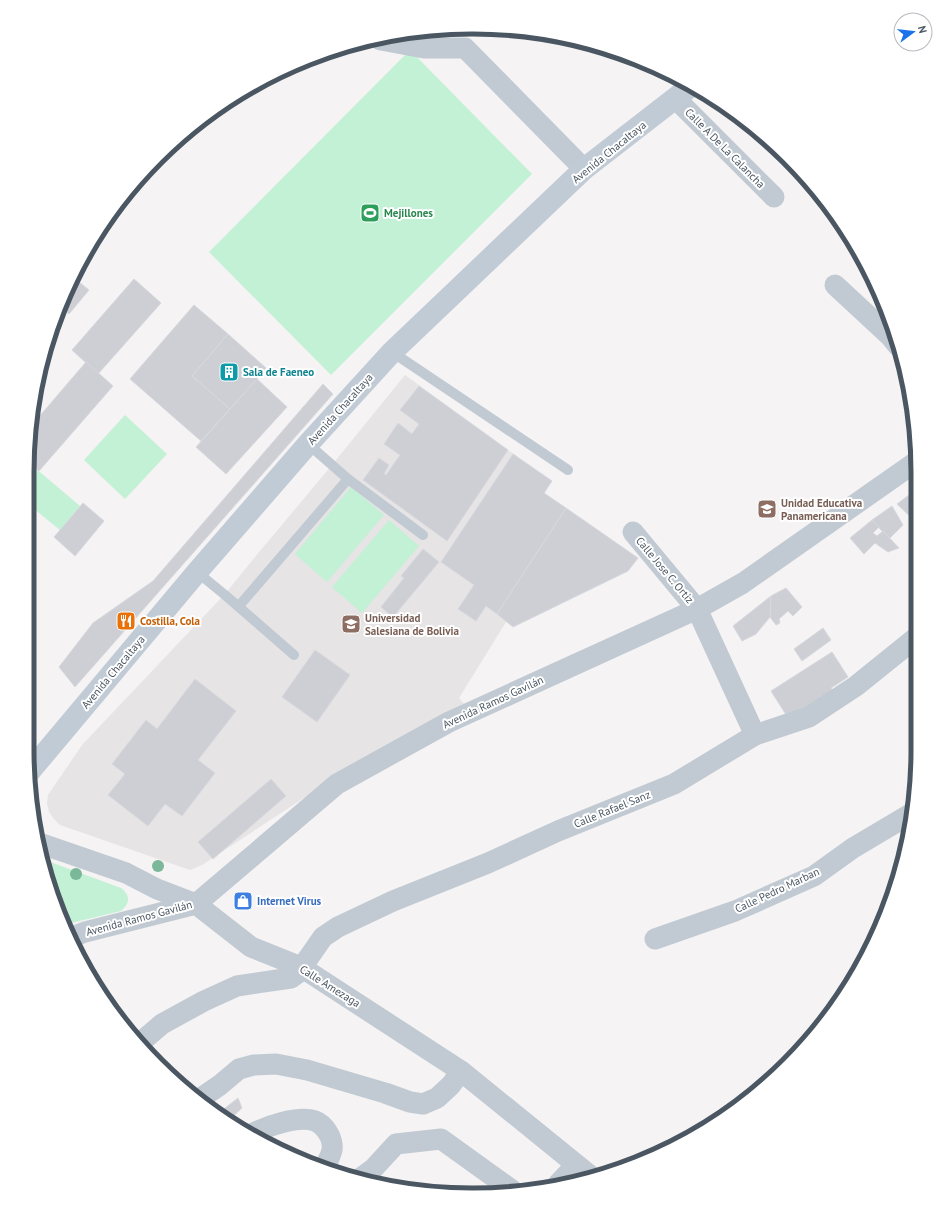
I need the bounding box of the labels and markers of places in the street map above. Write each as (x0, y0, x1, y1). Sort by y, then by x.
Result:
sports icon: Mejillones (359, 202, 381, 224)
place label: Mejillones (384, 206, 433, 220)
building icon: Sala de Faeneo (218, 361, 240, 383)
place label: Sala de Faeneo (243, 365, 314, 379)
place label: Unidad Educativa Panamericana (781, 496, 862, 523)
school or university icon: Unidad Educativa Panamericana (756, 498, 778, 520)
restaurant icon: Costilla, Cola (115, 610, 137, 632)
place label: Universidad Salesiana de Bolivia (365, 611, 459, 638)
school or university icon: Universidad Salesiana de Bolivia (340, 613, 362, 635)
place label: Costilla, Cola (140, 614, 200, 628)
shop icon: Internet Virus (232, 890, 254, 912)
place label: Internet Virus (257, 894, 322, 908)

